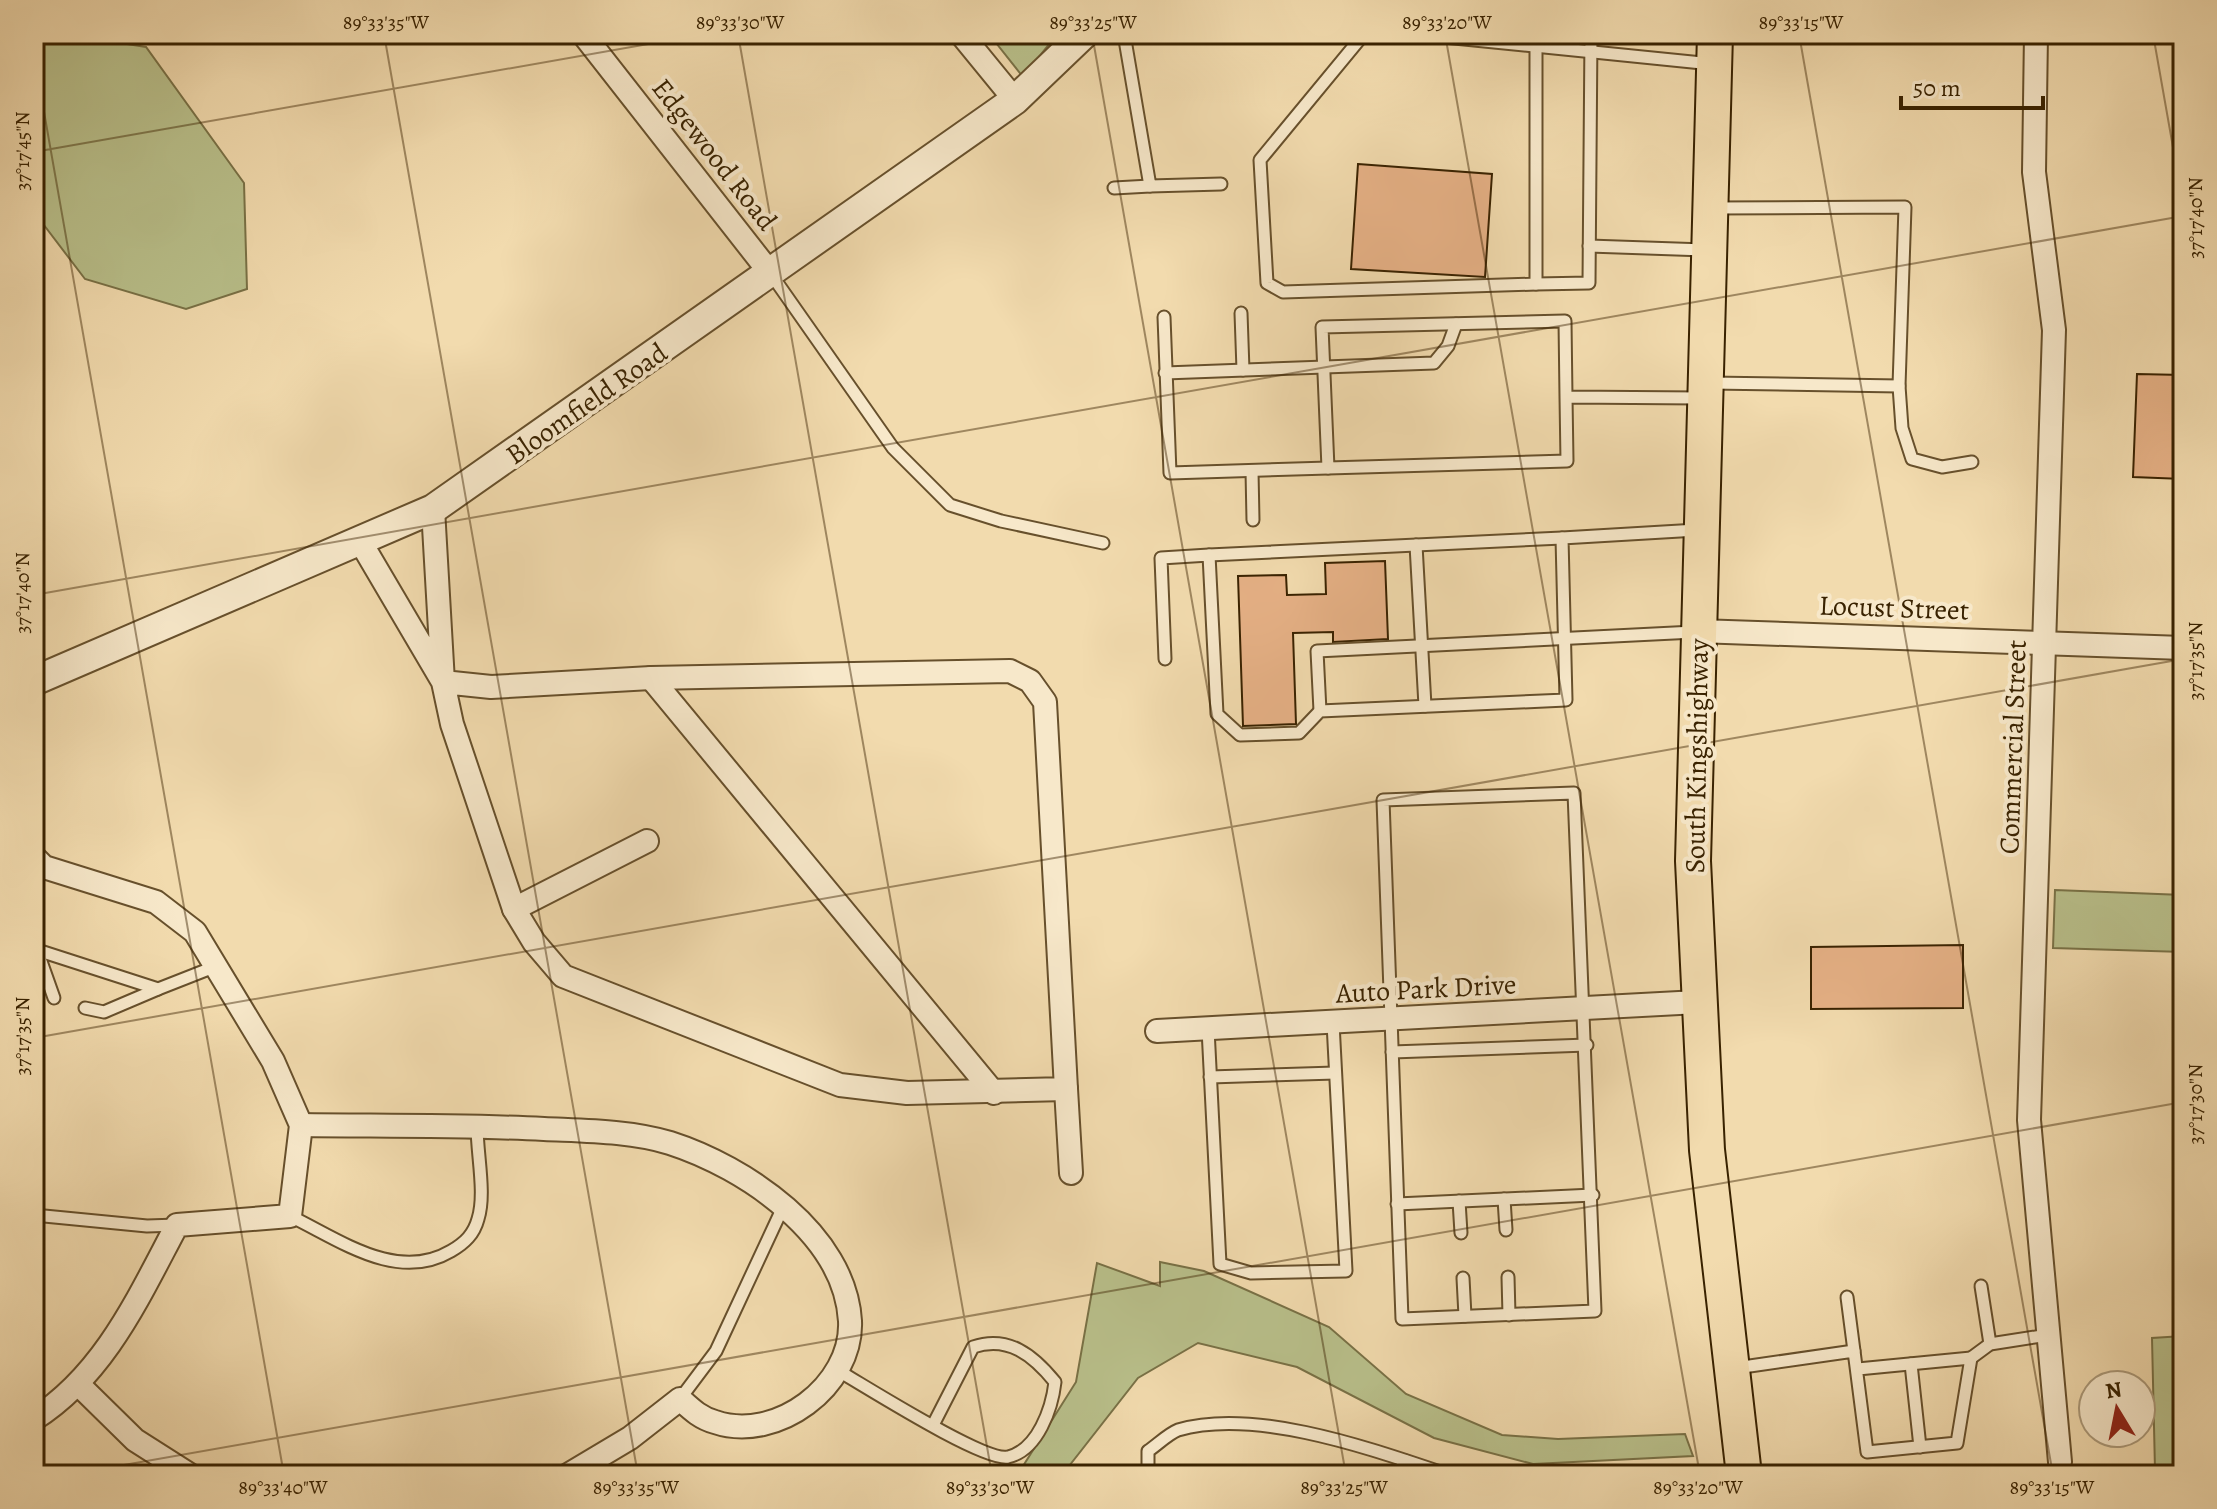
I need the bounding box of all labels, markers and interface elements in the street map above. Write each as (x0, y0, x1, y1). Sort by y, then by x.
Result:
text: 89°33'35"W (343, 9, 430, 36)
text: 89°33'30"W (696, 9, 785, 36)
text: 89°33'25"W (1049, 9, 1137, 36)
text: 89°33'20"W (1402, 9, 1492, 36)
text: 89°33'15"W (1758, 9, 1844, 36)
scale bar (1901, 60, 2043, 110)
street label: Edgewood Road (643, 71, 786, 239)
text: 50 m (1913, 72, 1961, 104)
text: 37°17'45"N (9, 111, 36, 191)
text: 37°17'40"N (2182, 177, 2209, 259)
street label: Bloomfield Road (498, 333, 676, 474)
text: 37°17'40"N (9, 552, 36, 634)
street label: Locust Street (1818, 586, 1970, 630)
text: 37°17'35"N (2182, 622, 2209, 700)
street label: South Kingshighway (1676, 638, 1718, 874)
street label: Commercial Street (1990, 639, 2036, 855)
street label: Auto Park Drive (1334, 965, 1517, 1013)
text: 37°17'35"N (9, 997, 36, 1075)
text: 37°17'30"N (2182, 1064, 2209, 1144)
north arrow (2077, 1369, 2157, 1449)
text: N (2103, 1374, 2124, 1406)
text: 89°33'40"W (238, 1474, 328, 1501)
text: 89°33'35"W (593, 1474, 680, 1501)
text: 89°33'30"W (946, 1474, 1035, 1501)
text: 89°33'25"W (1300, 1474, 1388, 1501)
text: 89°33'20"W (1653, 1474, 1743, 1501)
text: 89°33'15"W (2009, 1474, 2095, 1501)

